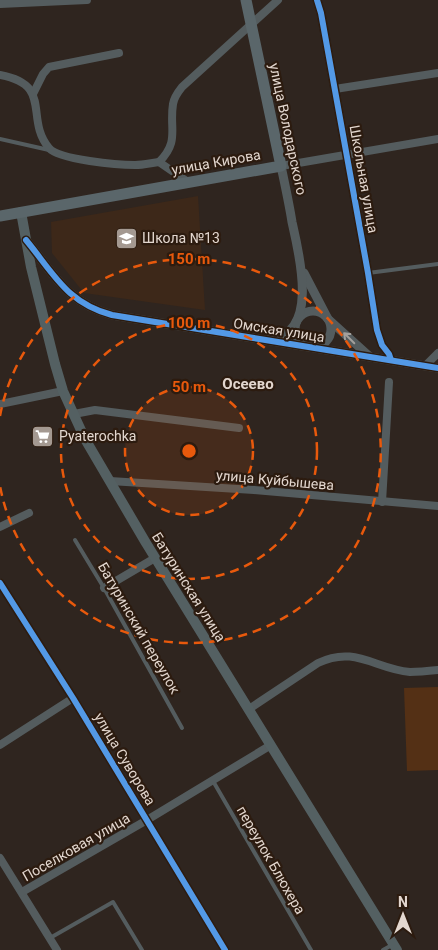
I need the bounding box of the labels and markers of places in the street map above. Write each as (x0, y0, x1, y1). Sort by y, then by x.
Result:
school or university icon: Школа №13 (114, 226, 138, 250)
place label: Школа №13 (142, 230, 220, 246)
supermarket icon: Pyaterochka (31, 424, 55, 448)
place label: Pyaterochka (59, 428, 136, 444)
centre of rings (180, 442, 198, 460)

